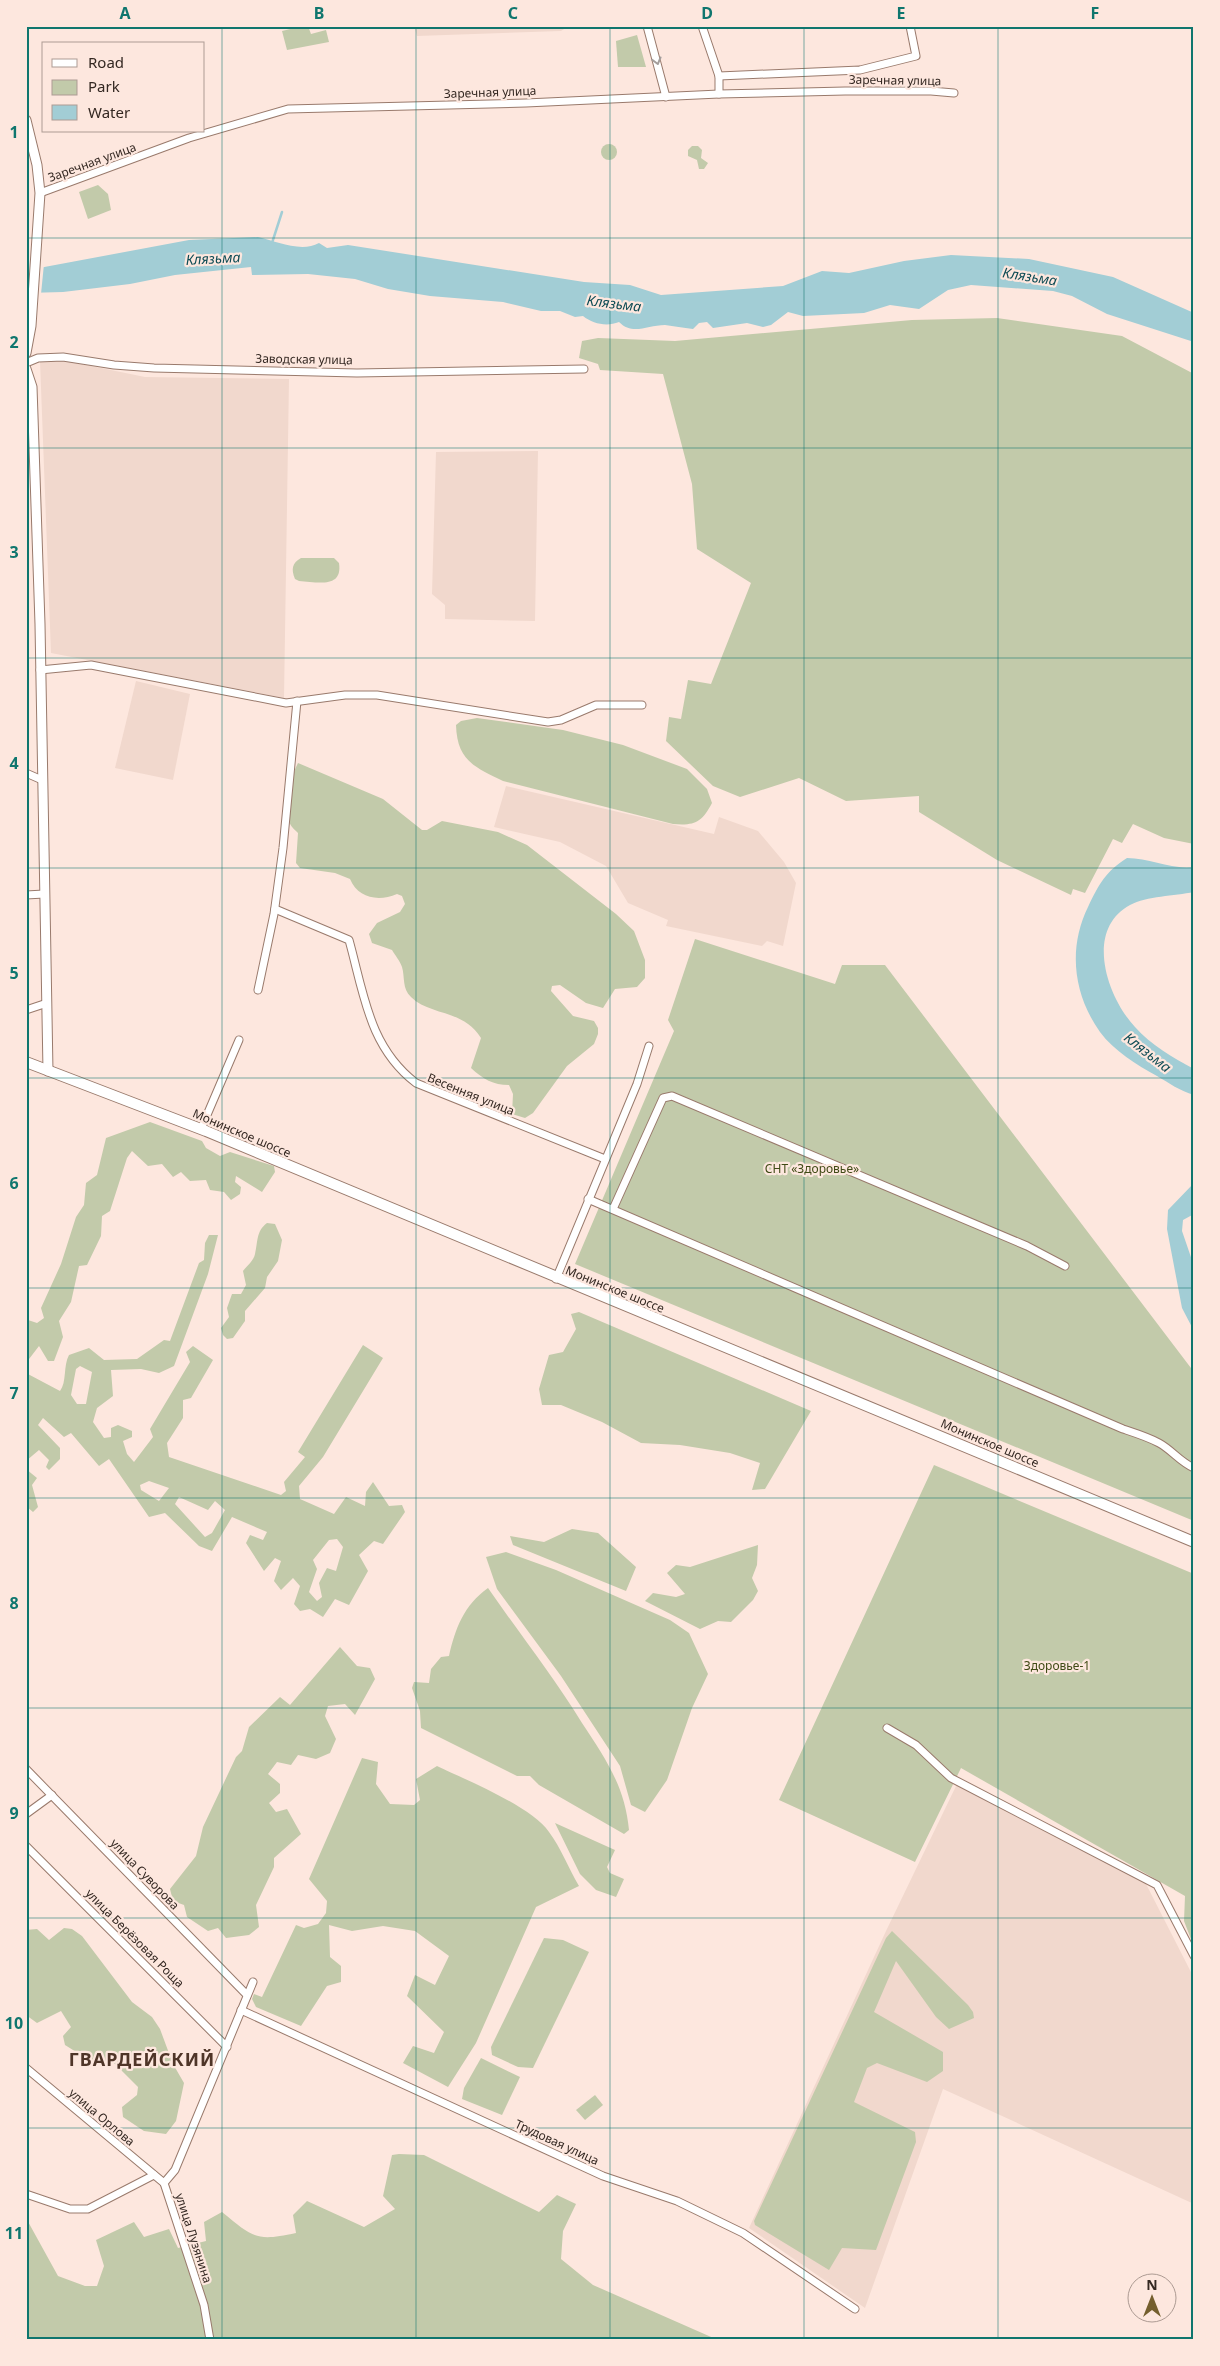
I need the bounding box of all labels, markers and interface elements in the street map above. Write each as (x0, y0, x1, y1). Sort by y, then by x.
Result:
text: A (119, 2, 131, 24)
text: B (314, 2, 324, 24)
text: C (508, 2, 518, 24)
text: D (701, 2, 713, 24)
text: E (897, 2, 906, 24)
text: F (1091, 2, 1099, 24)
legend (42, 42, 205, 132)
text: Road (88, 52, 124, 72)
one-way arrow (651, 57, 661, 65)
street label: Заречная улица (849, 71, 941, 89)
text: Park (88, 76, 120, 96)
street label: Заречная улица (443, 82, 537, 102)
text: Water (88, 102, 130, 122)
text: 1 (9, 121, 19, 143)
street label: Заречная улица (46, 138, 138, 186)
water label: Клязьма (185, 247, 241, 269)
water label: Клязьма (1001, 262, 1059, 290)
water label: Клязьма (586, 290, 642, 316)
text: 2 (9, 331, 19, 353)
street label: Заводская улица (255, 350, 353, 368)
text: 3 (9, 541, 19, 563)
text: 4 (9, 752, 19, 774)
text: 5 (9, 962, 19, 984)
water label: Клязьма (1121, 1028, 1175, 1076)
street label: Весенняя улица (425, 1069, 517, 1119)
street label: Монинское шоссе (190, 1105, 294, 1162)
park label: СНТ «Здоровье» (765, 1160, 859, 1177)
text: 6 (9, 1172, 19, 1194)
street label: Монинское шоссе (563, 1261, 667, 1317)
text: 7 (9, 1382, 19, 1404)
street label: Монинское шоссе (938, 1415, 1042, 1472)
text: 8 (9, 1592, 19, 1614)
park label: Здоровье-1 (1024, 1657, 1090, 1674)
text: 9 (9, 1802, 19, 1824)
street label: улица Суворова (107, 1835, 183, 1913)
street label: улица Берёзовая Роща (82, 1885, 188, 1991)
text: 10 (5, 2012, 23, 2034)
district label: ГВАРДЕЙСКИЙ (69, 2047, 215, 2071)
street label: улица Орлова (65, 2084, 139, 2150)
street label: Трудовая улица (512, 2115, 602, 2169)
street label: улица Лузянина (172, 2191, 216, 2285)
text: 11 (5, 2222, 23, 2244)
north arrow (1128, 2274, 1178, 2324)
text: N (1146, 2275, 1158, 2294)

